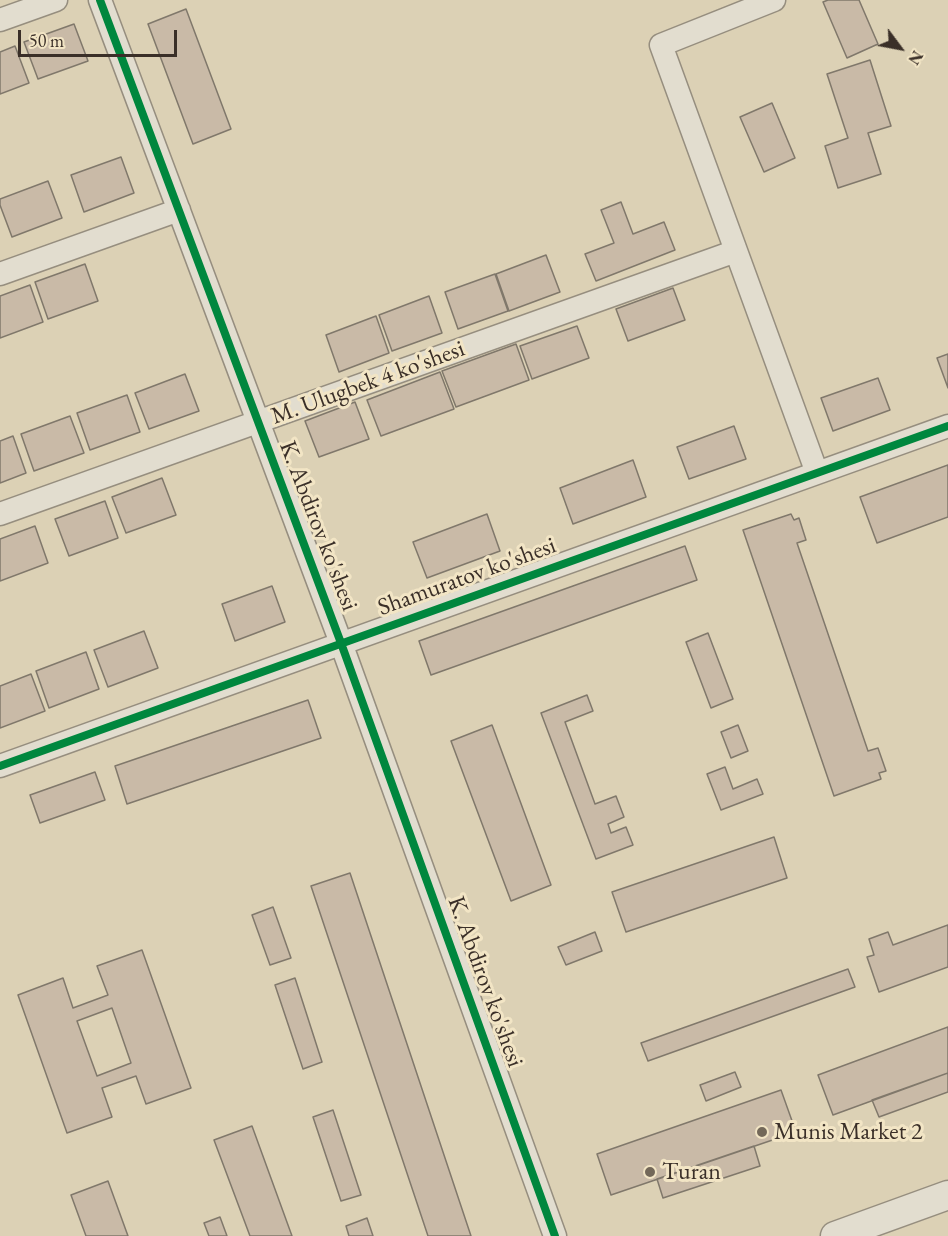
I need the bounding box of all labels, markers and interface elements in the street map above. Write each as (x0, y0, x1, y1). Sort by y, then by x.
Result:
scale bar (21, 18, 180, 56)
north arrow (870, 18, 930, 78)
text: 50 m (29, 29, 64, 52)
text: N (903, 47, 928, 69)
street label: M. Ulugbek 4 ko'shesi (267, 335, 469, 431)
street label: K. Abdirov ko'shesi (272, 437, 364, 615)
street label: Shamuratov ko'shesi (374, 531, 560, 623)
street label: K. Abdirov ko'shesi (441, 893, 529, 1071)
place label: Munis Market 2 (774, 1118, 923, 1146)
marker: Munis Market 2 (755, 1125, 769, 1139)
place label: Turan (662, 1158, 721, 1186)
marker: Turan (643, 1165, 657, 1179)

